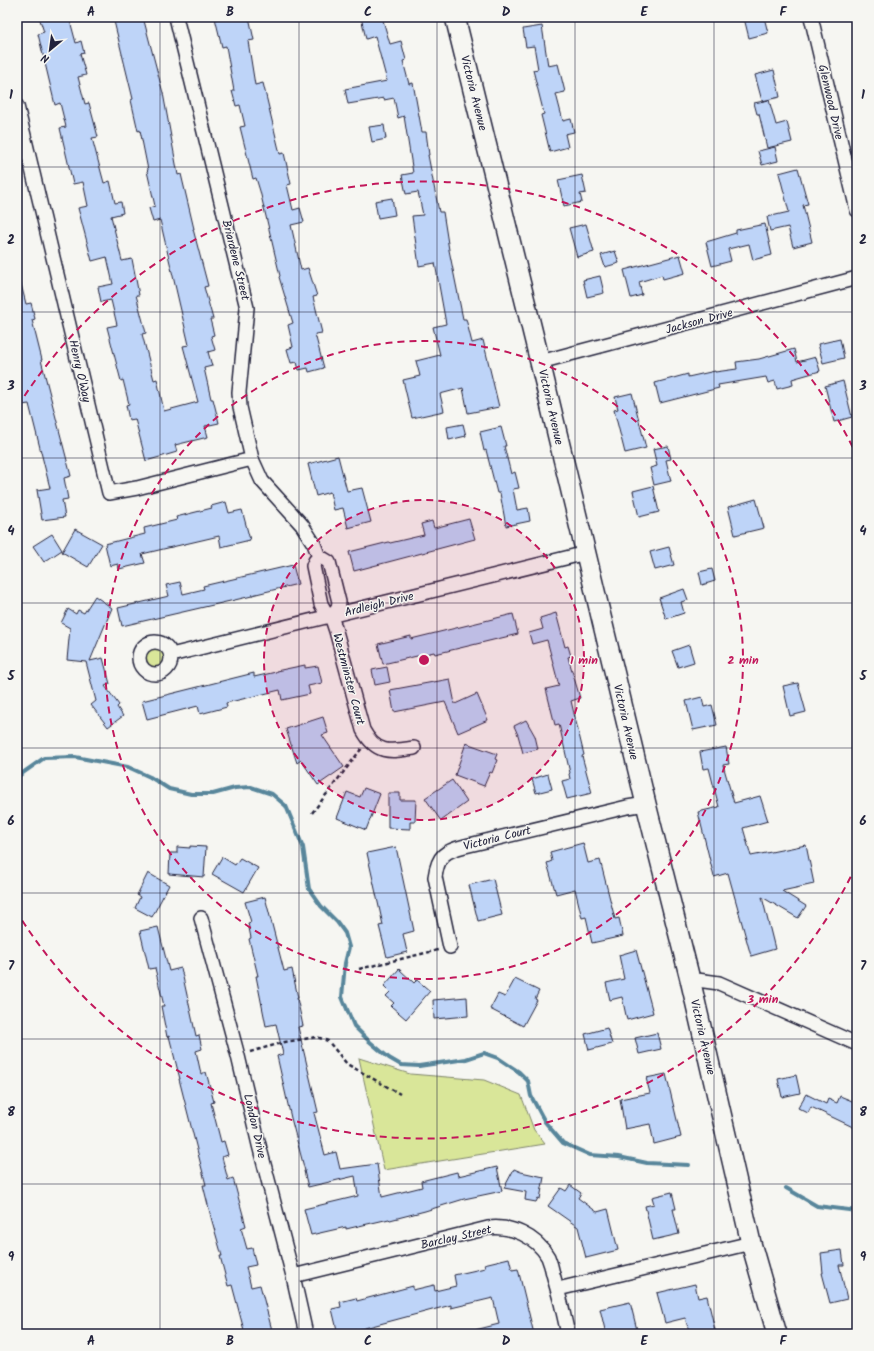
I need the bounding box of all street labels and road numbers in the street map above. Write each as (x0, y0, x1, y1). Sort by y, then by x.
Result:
street label: Victoria Avenue (455, 53, 492, 133)
street label: Glenwood Drive (813, 63, 849, 142)
street label: Briardene Street (216, 218, 255, 303)
street label: Jackson Drive (663, 303, 735, 340)
street label: Henry O'Way (63, 338, 96, 405)
street label: Victoria Avenue (533, 367, 569, 447)
street label: Ardleigh Drive (343, 587, 416, 622)
street label: Westminster Court (327, 631, 370, 727)
street label: Victoria Avenue (608, 682, 644, 762)
street label: Victoria Court (461, 821, 533, 856)
street label: Victoria Avenue (685, 997, 721, 1077)
street label: London Drive (238, 1092, 271, 1161)
street label: Barclay Street (419, 1220, 494, 1255)

